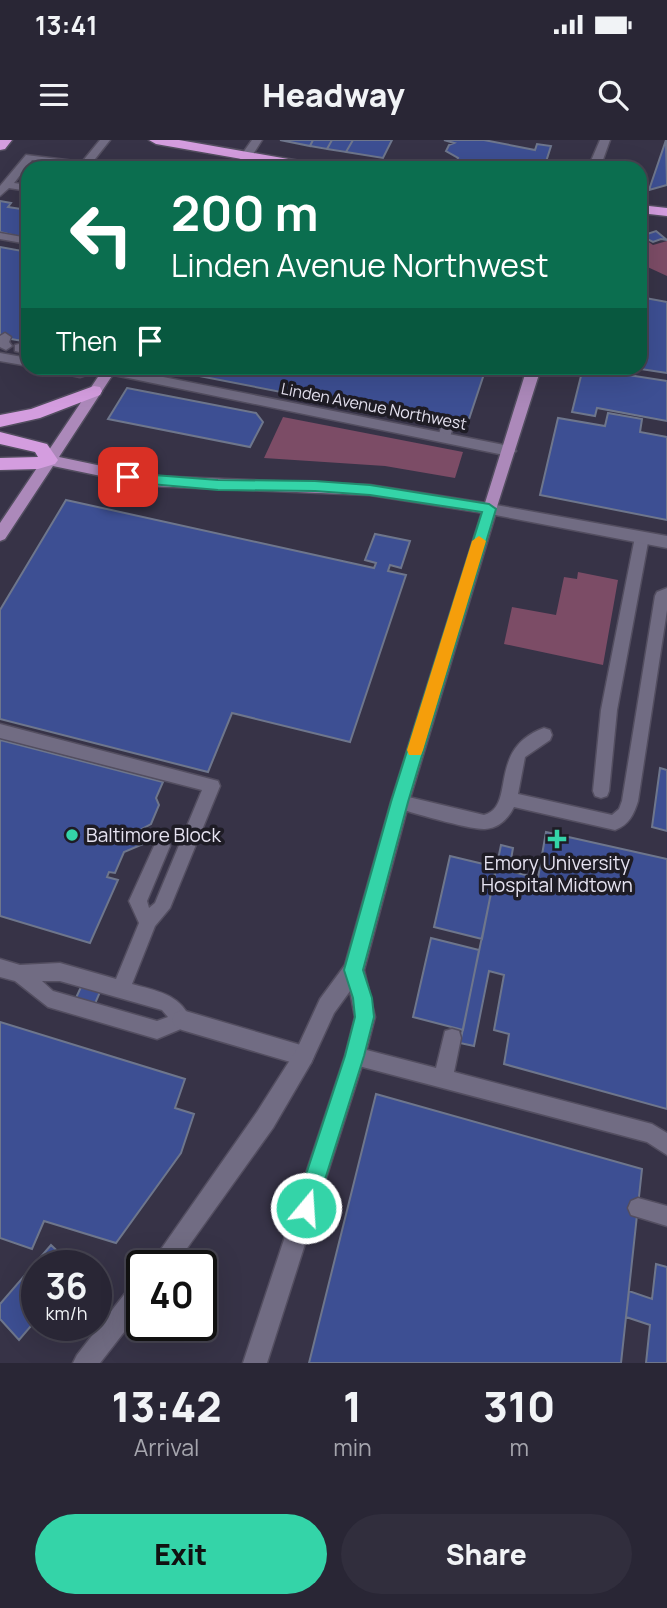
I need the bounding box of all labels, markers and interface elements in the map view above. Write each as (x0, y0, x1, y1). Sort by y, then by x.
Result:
text: 13:41 (35, 7, 98, 43)
text: Headway (262, 73, 405, 117)
icon: menu (35, 76, 73, 114)
icon: search (594, 76, 632, 114)
text: 200 m (171, 179, 319, 246)
icon: left (56, 189, 147, 280)
text: Linden Avenue Northwest (171, 243, 549, 287)
icon: arrive (131, 322, 169, 360)
text: Then (56, 323, 117, 359)
street label: Linden Avenue Northwest (279, 377, 469, 435)
pin (98, 447, 158, 507)
icon: arrive (109, 458, 147, 496)
place label: Baltimore Block (86, 822, 221, 848)
marker: Baltimore Block (64, 827, 80, 843)
marker: Emory University Hospital Midtown (547, 829, 567, 849)
place label: Emory University Hospital Midtown (481, 850, 633, 898)
position arrow (269, 1171, 343, 1245)
speed limit sign: 40 (126, 1250, 217, 1341)
text: 36 (45, 1262, 88, 1310)
text: km/h (46, 1301, 87, 1325)
text: 13:42 (112, 1377, 222, 1435)
text: 1 (343, 1377, 362, 1435)
text: 310 (483, 1377, 555, 1435)
text: Arrival (134, 1431, 199, 1463)
text: min (333, 1431, 372, 1463)
text: m (510, 1431, 529, 1463)
button: Exit (35, 1514, 327, 1594)
button: Share (341, 1514, 632, 1594)

